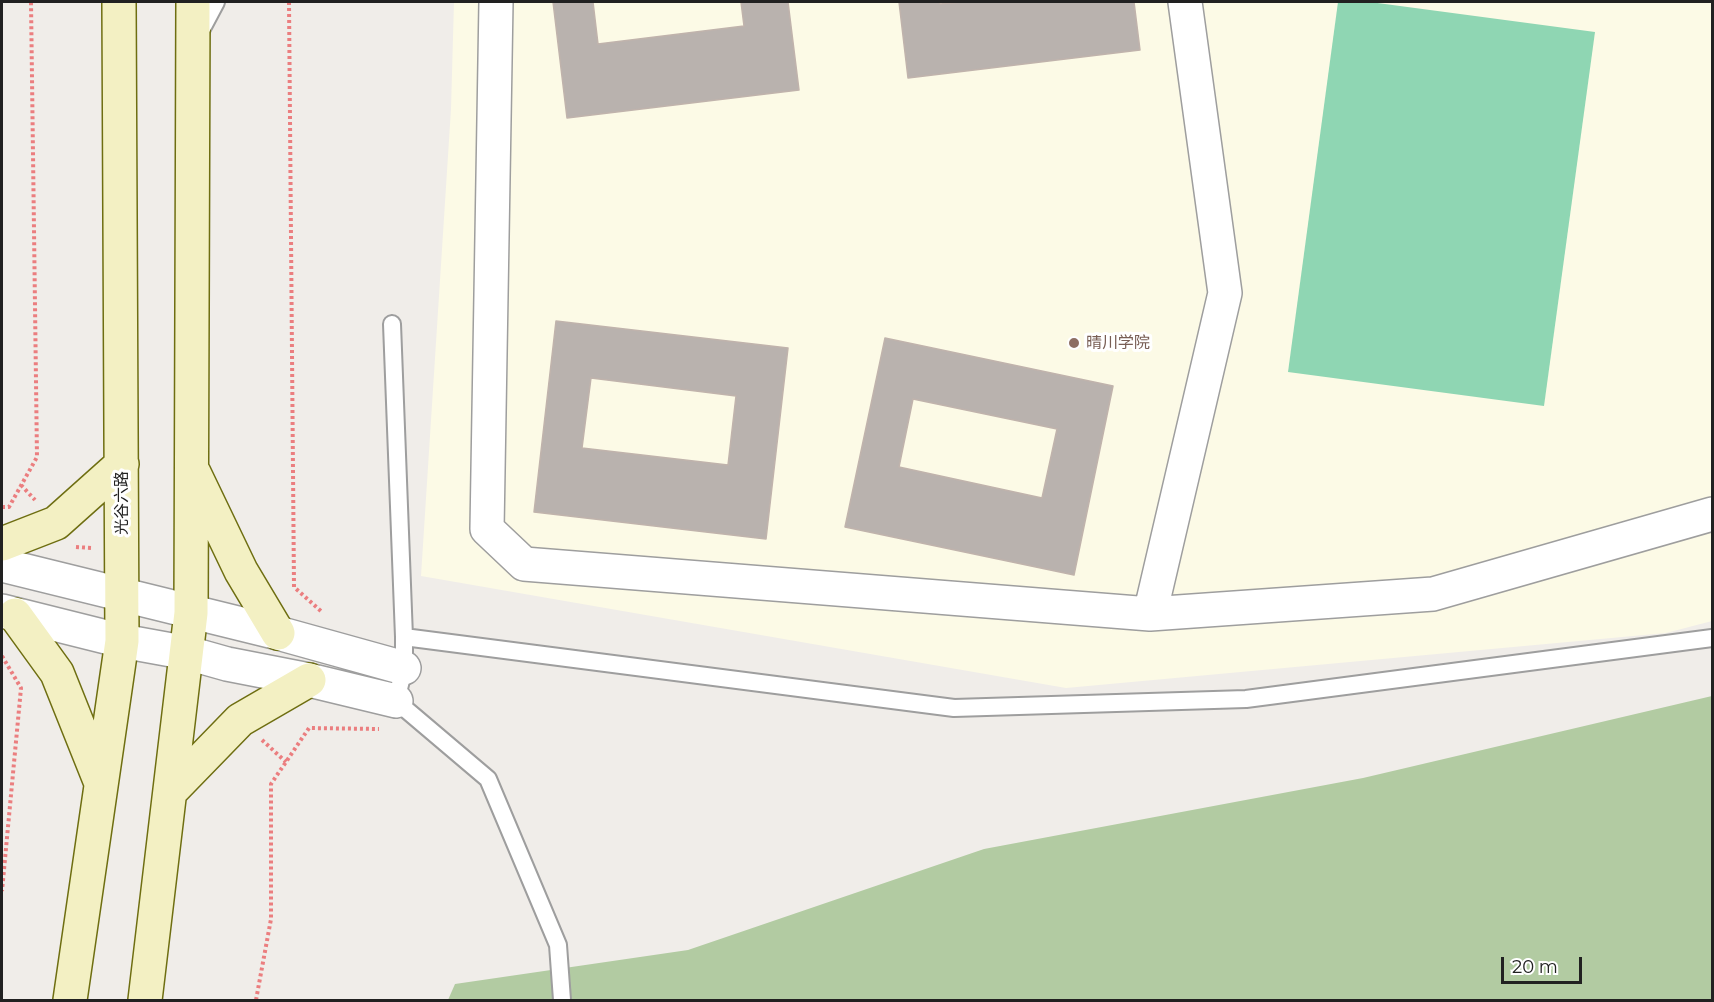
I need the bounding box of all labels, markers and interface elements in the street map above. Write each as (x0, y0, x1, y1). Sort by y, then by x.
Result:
place label: 晴川学院 (1086, 333, 1150, 353)
marker: 晴川学院 (1067, 336, 1081, 350)
street label: 光谷六路 (112, 471, 132, 535)
scale bar (1504, 945, 1585, 983)
text: 20 m (1512, 956, 1558, 978)

